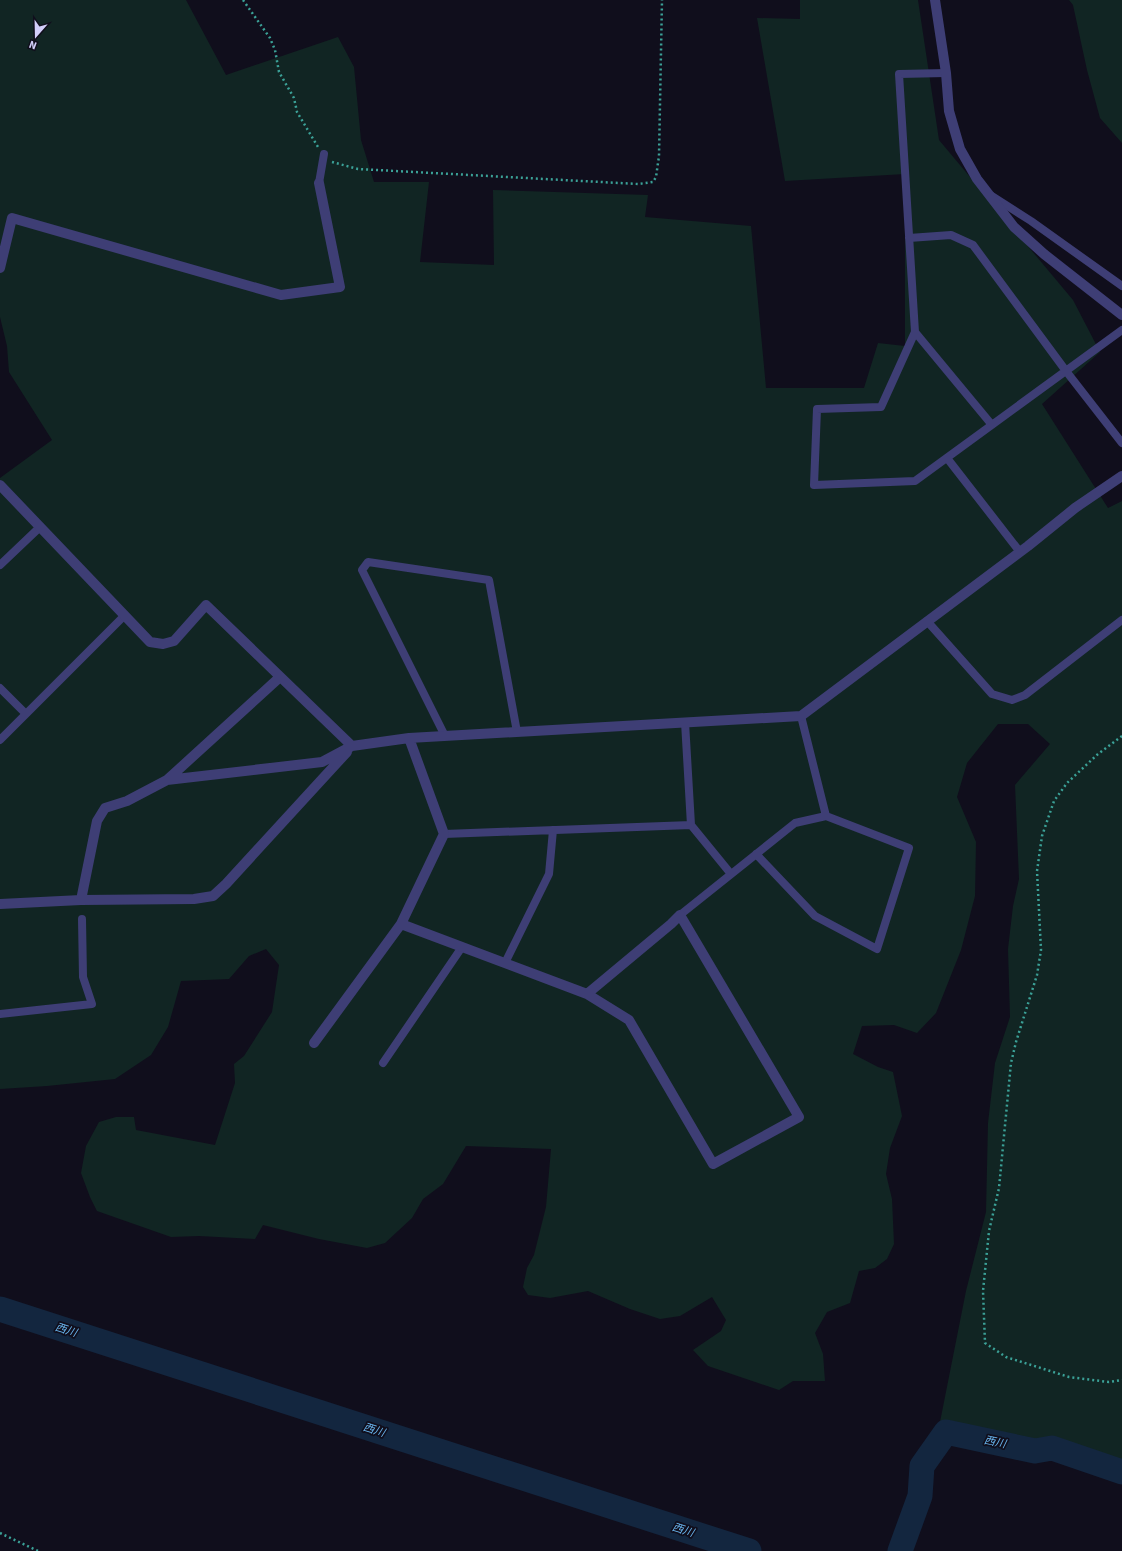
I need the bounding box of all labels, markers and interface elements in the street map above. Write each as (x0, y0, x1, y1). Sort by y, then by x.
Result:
north arrow (16, 16, 56, 56)
text: N (27, 37, 39, 53)
water label: 西川 (53, 1319, 80, 1341)
water label: 西川 (361, 1419, 388, 1441)
water label: 西川 (983, 1432, 1008, 1452)
water label: 西川 (670, 1519, 697, 1541)

